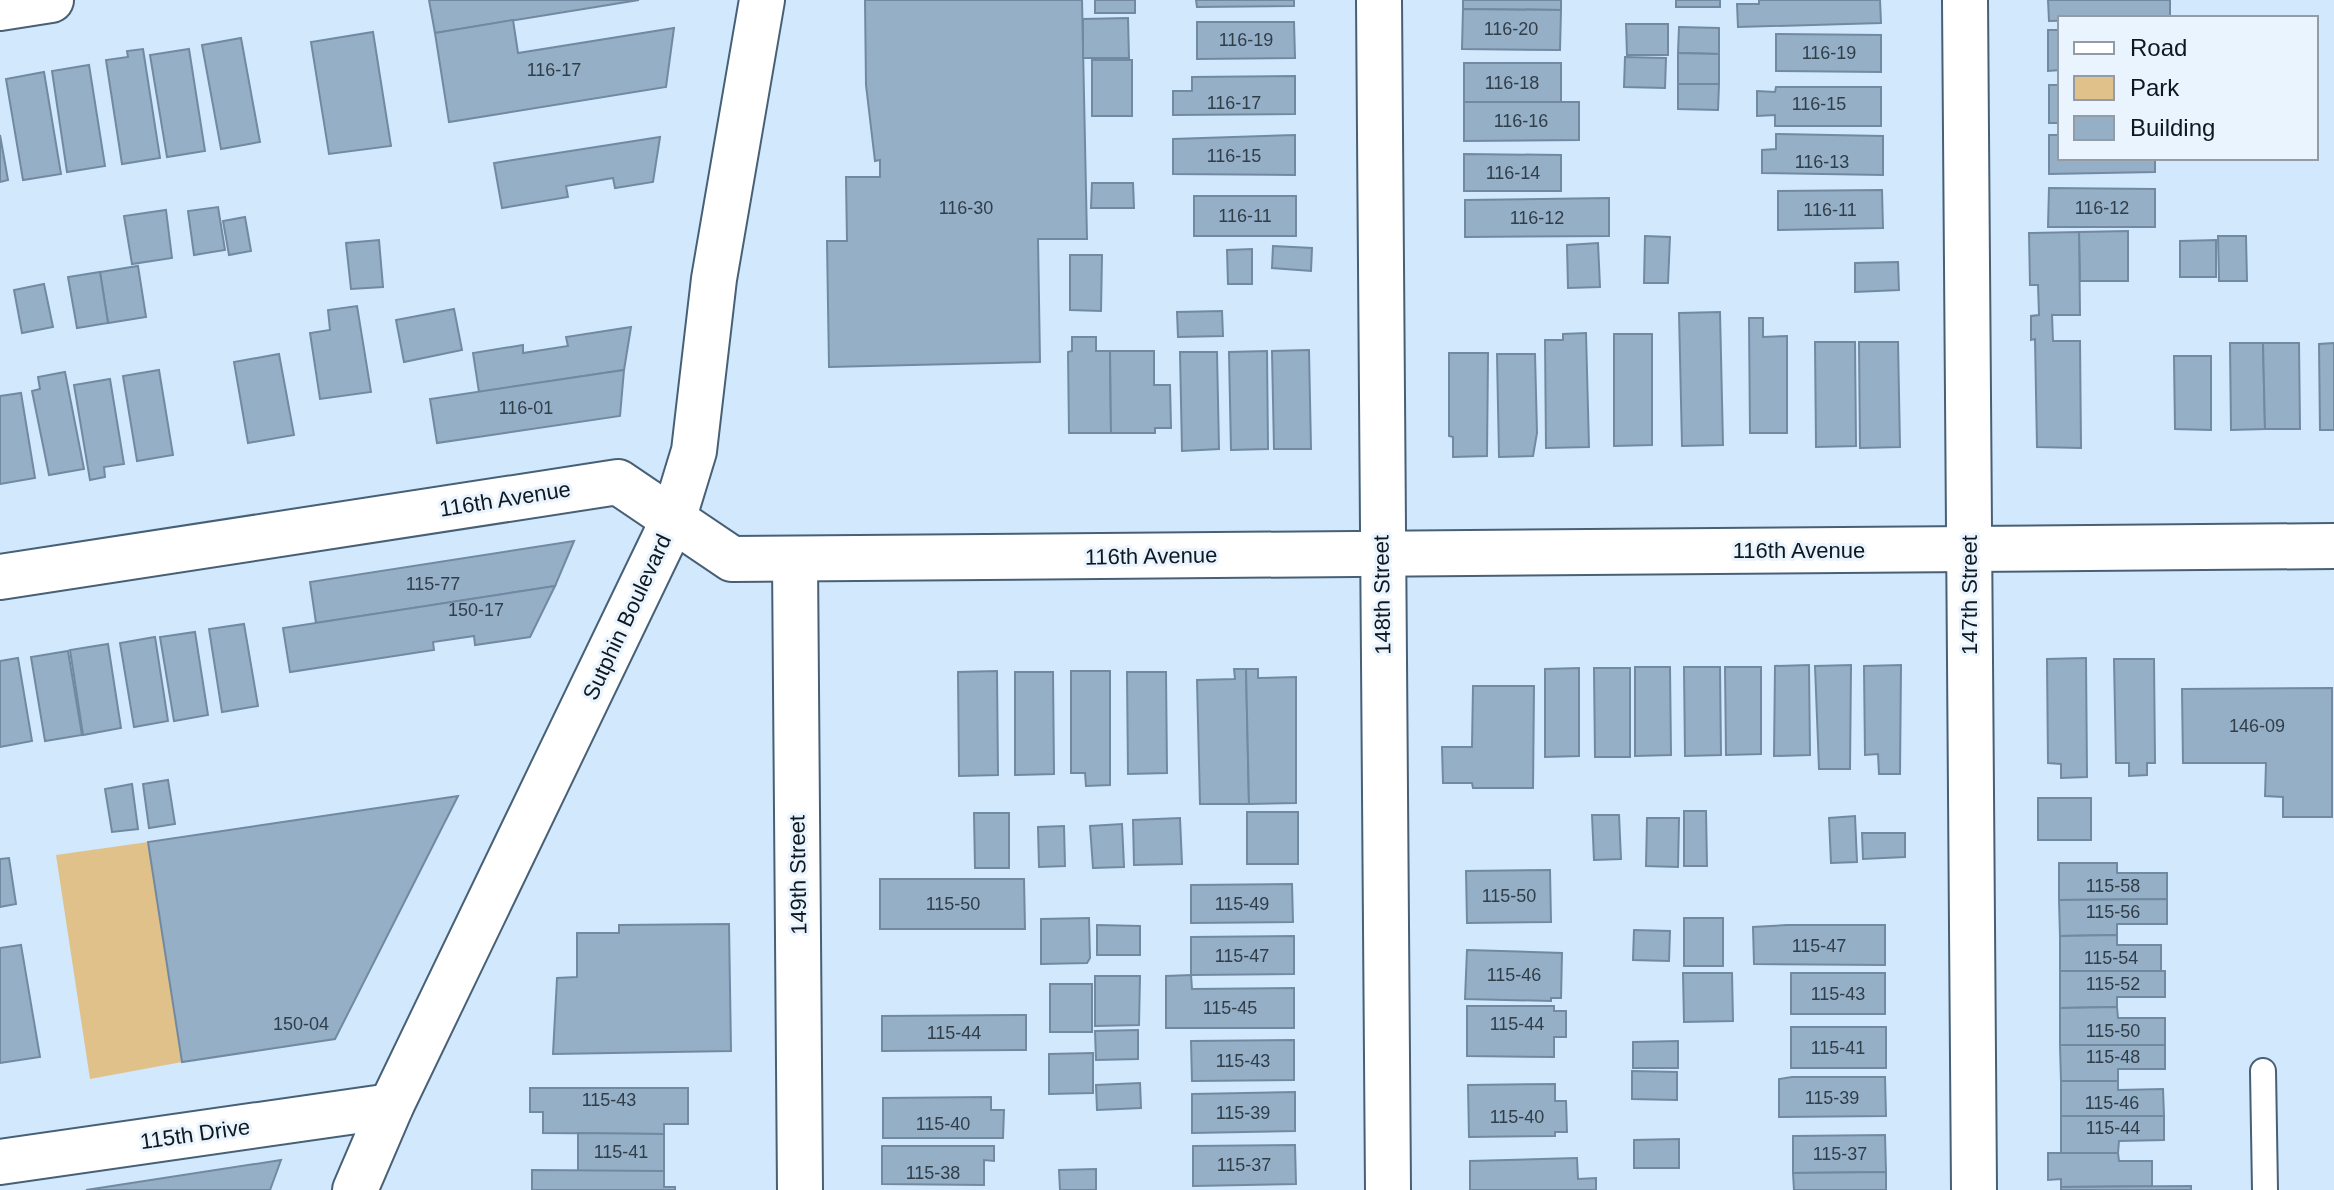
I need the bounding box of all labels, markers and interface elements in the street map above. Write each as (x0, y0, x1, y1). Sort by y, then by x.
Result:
legend (2058, 16, 2318, 160)
house number: 116-20 (1484, 19, 1538, 39)
house number: 116-19 (1219, 30, 1273, 50)
text: Road (2130, 34, 2187, 61)
house number: 116-19 (1802, 43, 1856, 63)
house number: 116-17 (527, 60, 581, 80)
house number: 116-18 (1485, 73, 1539, 93)
text: Park (2130, 74, 2180, 101)
house number: 116-17 (1207, 93, 1261, 113)
house number: 116-15 (1792, 94, 1846, 114)
house number: 116-16 (1494, 111, 1548, 131)
text: Building (2130, 114, 2215, 141)
house number: 116-15 (1207, 146, 1261, 166)
house number: 116-13 (1795, 152, 1849, 172)
house number: 116-14 (1486, 163, 1540, 183)
house number: 116-30 (939, 198, 993, 218)
house number: 116-12 (2075, 198, 2129, 218)
house number: 116-11 (1803, 200, 1857, 220)
house number: 116-11 (1218, 206, 1272, 226)
house number: 116-12 (1510, 208, 1564, 228)
house number: 116-01 (499, 398, 553, 418)
street label: 116th Avenue (438, 476, 572, 522)
street label: Sutphin Boulevard (578, 530, 676, 704)
street label: 148th Street (1368, 535, 1396, 655)
street label: 147th Street (1957, 535, 1982, 655)
street label: 116th Avenue (1733, 538, 1865, 563)
street label: 116th Avenue (1085, 542, 1217, 570)
house number: 115-77 (406, 574, 460, 594)
house number: 150-17 (448, 600, 504, 620)
house number: 146-09 (2229, 716, 2285, 736)
street label: 149th Street (784, 815, 812, 935)
house number: 115-58 (2086, 876, 2140, 896)
house number: 115-50 (1482, 886, 1536, 906)
house number: 115-50 (926, 894, 980, 914)
house number: 115-49 (1215, 894, 1269, 914)
house number: 115-56 (2086, 902, 2140, 922)
house number: 115-47 (1792, 936, 1846, 956)
house number: 115-47 (1215, 946, 1269, 966)
house number: 115-54 (2084, 948, 2138, 968)
house number: 115-46 (1487, 965, 1541, 985)
house number: 115-52 (2086, 974, 2140, 994)
house number: 115-43 (1811, 984, 1865, 1004)
house number: 115-45 (1203, 998, 1257, 1018)
house number: 150-04 (273, 1014, 329, 1034)
house number: 115-44 (1490, 1014, 1544, 1034)
house number: 115-50 (2086, 1021, 2140, 1041)
house number: 115-44 (927, 1023, 981, 1043)
house number: 115-41 (1811, 1038, 1865, 1058)
house number: 115-48 (2086, 1047, 2140, 1067)
house number: 115-43 (1216, 1051, 1270, 1071)
house number: 115-39 (1805, 1088, 1859, 1108)
house number: 115-43 (582, 1090, 636, 1110)
house number: 115-46 (2085, 1093, 2139, 1113)
house number: 115-39 (1216, 1103, 1270, 1123)
house number: 115-40 (1490, 1107, 1544, 1127)
street label: 115th Drive (138, 1114, 252, 1154)
house number: 115-40 (916, 1114, 970, 1134)
house number: 115-44 (2086, 1118, 2140, 1138)
house number: 115-41 (594, 1142, 648, 1162)
house number: 115-37 (1813, 1144, 1867, 1164)
house number: 115-37 (1217, 1155, 1271, 1175)
house number: 115-38 (906, 1163, 960, 1183)

